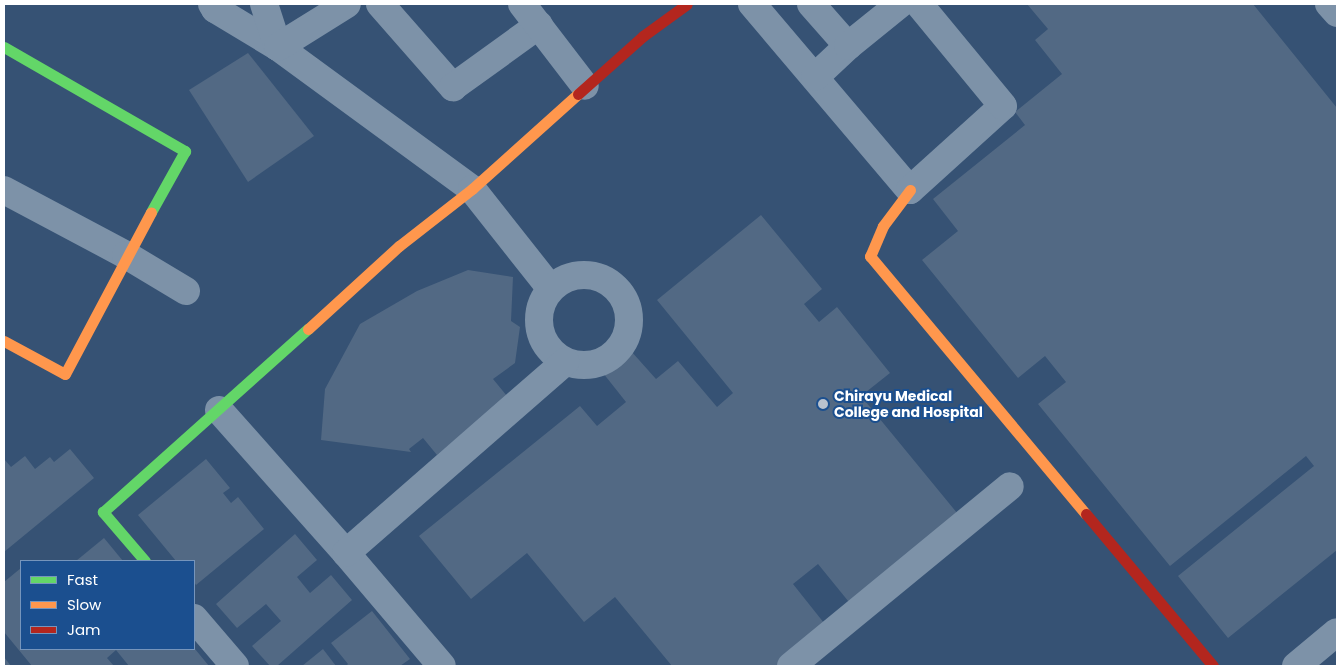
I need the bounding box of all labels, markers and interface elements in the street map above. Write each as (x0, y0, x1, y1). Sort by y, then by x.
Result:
place label: Chirayu Medical College and Hospital (834, 388, 983, 421)
marker: Chirayu Medical College and Hospital (816, 397, 830, 411)
legend (20, 560, 195, 650)
text: Fast (67, 569, 98, 590)
text: Slow (67, 594, 101, 615)
text: Jam (67, 619, 101, 640)

